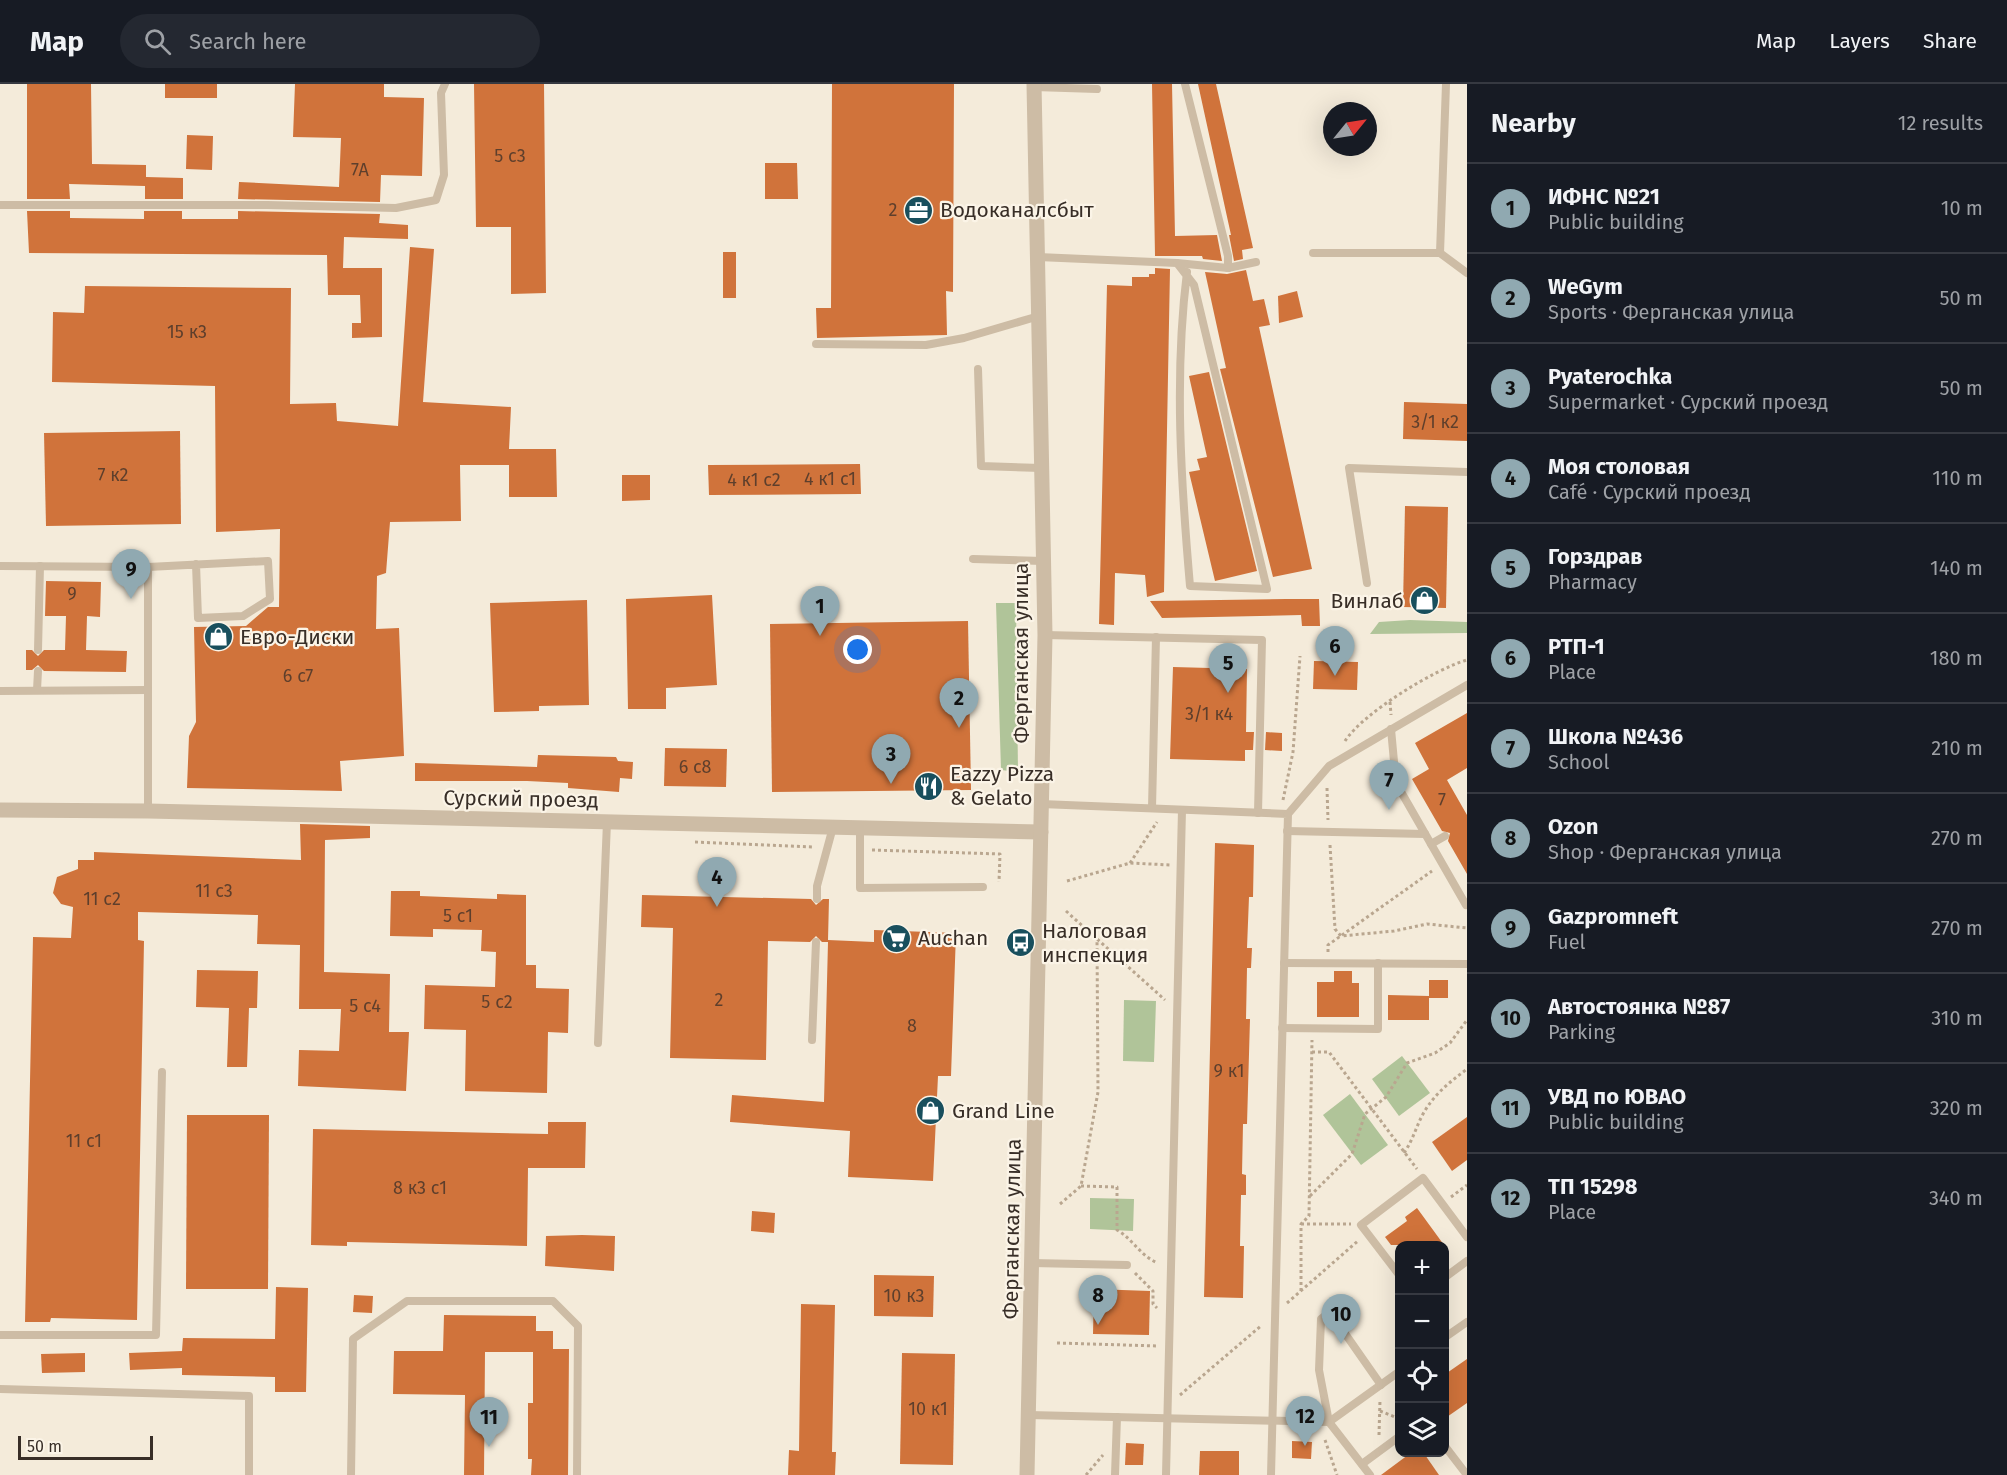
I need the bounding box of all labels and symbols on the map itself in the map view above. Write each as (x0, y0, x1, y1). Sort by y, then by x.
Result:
north arrow (1323, 102, 1377, 156)
house number: 5 с3 (494, 145, 526, 167)
house number: 7А (351, 159, 370, 181)
office icon: Водоканалсбыт (903, 194, 935, 226)
place label: Водоканалсбыт (940, 197, 1094, 223)
house number: 2 (889, 199, 898, 221)
house number: 15 к3 (167, 321, 207, 343)
house number: 3/1 к2 (1411, 411, 1459, 433)
house number: 7 к2 (97, 464, 129, 486)
house number: 4 к1 с1 (804, 468, 856, 490)
house number: 4 к1 с2 (727, 469, 781, 491)
pin: 9 (112, 550, 150, 599)
street label: Ферганская улица (1008, 563, 1034, 743)
house number: 9 (67, 583, 77, 605)
shop icon: Винлаб (1409, 585, 1441, 617)
pin: 1 (800, 586, 840, 636)
place label: Винлаб (1331, 588, 1404, 614)
shop icon: Евро-Диски (203, 621, 235, 653)
place label: Евро-Диски (240, 624, 354, 650)
pin: 6 (1316, 626, 1354, 676)
your location (843, 635, 872, 664)
pin: 5 (1208, 644, 1248, 693)
house number: 6 с7 (283, 665, 313, 687)
pin: 2 (940, 678, 978, 728)
house number: 3/1 к4 (1185, 703, 1233, 725)
pin: 3 (872, 734, 910, 784)
house number: 6 с8 (679, 756, 711, 778)
pin: 7 (1370, 760, 1408, 810)
place label: Eazzy Pizza & Gelato (950, 761, 1054, 811)
restaurant icon: Eazzy Pizza & Gelato (913, 770, 945, 802)
street label: Сурский проезд (443, 785, 599, 813)
house number: 7 (1438, 789, 1446, 811)
pin: 4 (698, 858, 736, 907)
house number: 11 с3 (195, 880, 233, 902)
house number: 11 с2 (83, 888, 121, 910)
house number: 5 с1 (443, 905, 473, 927)
place label: Налоговая инспекция (1042, 918, 1148, 968)
supermarket icon: Auchan (881, 922, 913, 954)
place label: Auchan (918, 925, 988, 951)
bus stop icon: Налоговая инспекция (1005, 927, 1037, 959)
house number: 2 (715, 989, 724, 1011)
house number: 5 с2 (481, 991, 513, 1013)
house number: 5 с4 (349, 995, 381, 1017)
house number: 8 (907, 1015, 917, 1037)
house number: 9 к1 (1213, 1060, 1245, 1082)
shop icon: Grand Line (915, 1095, 947, 1127)
place label: Grand Line (952, 1098, 1055, 1124)
house number: 11 с1 (66, 1130, 102, 1152)
street label: Ферганская улица (997, 1138, 1027, 1320)
house number: 8 к3 с1 (393, 1177, 447, 1199)
pin: 8 (1078, 1276, 1118, 1325)
house number: 10 к3 (884, 1285, 924, 1307)
pin: 10 (1322, 1294, 1360, 1344)
pin: 12 (1286, 1396, 1324, 1446)
pin: 11 (470, 1398, 508, 1447)
house number: 10 к1 (908, 1398, 948, 1420)
scale bar (18, 1433, 153, 1460)

